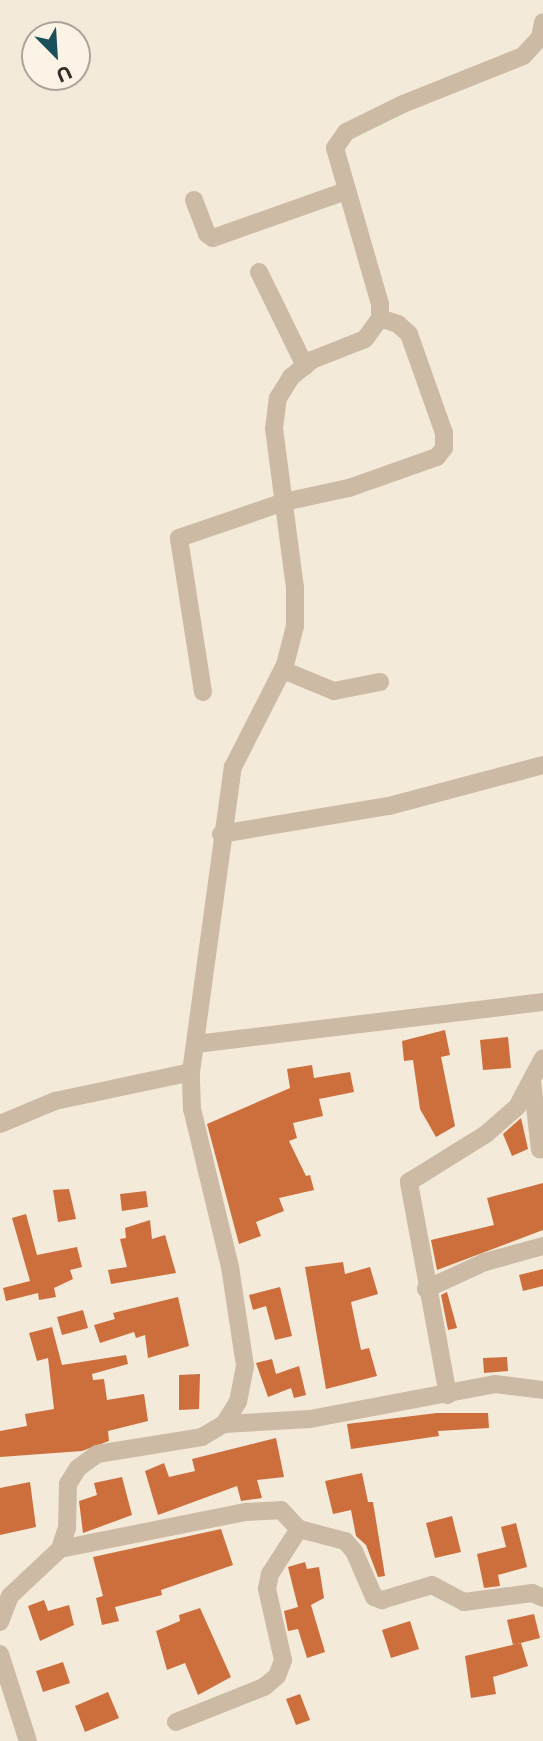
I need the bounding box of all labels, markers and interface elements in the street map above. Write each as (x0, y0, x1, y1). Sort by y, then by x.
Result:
north arrow (21, 21, 91, 91)
text: U (52, 60, 75, 87)

